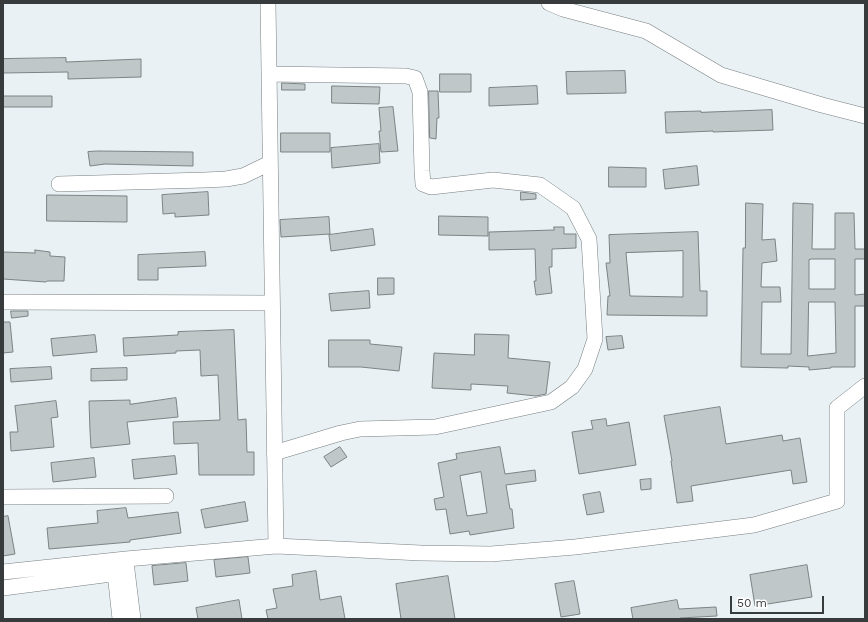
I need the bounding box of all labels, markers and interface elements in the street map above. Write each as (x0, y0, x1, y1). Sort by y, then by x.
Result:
scale bar (732, 588, 826, 614)
text: 50 m (737, 596, 767, 610)

